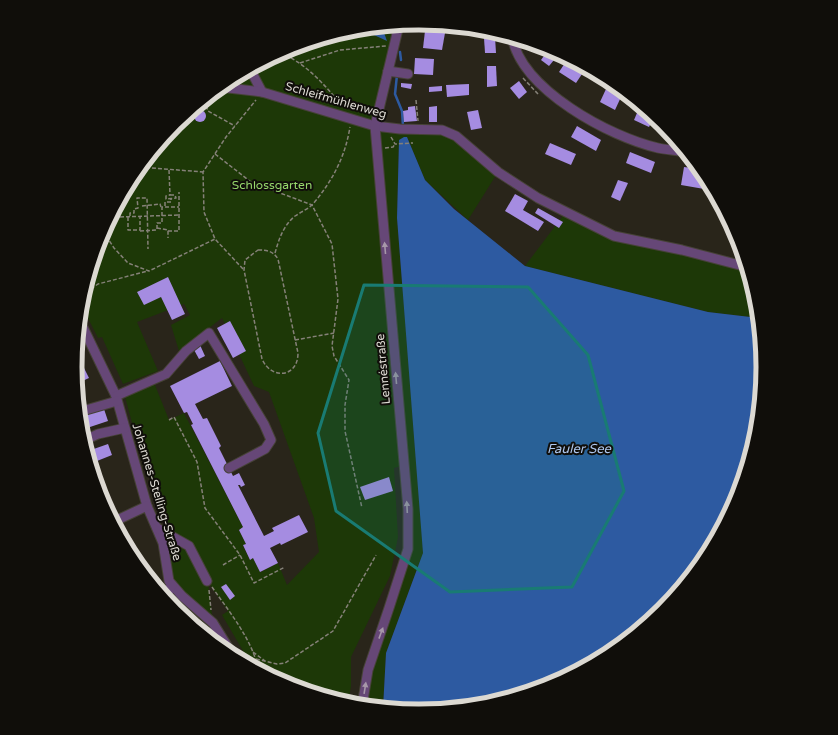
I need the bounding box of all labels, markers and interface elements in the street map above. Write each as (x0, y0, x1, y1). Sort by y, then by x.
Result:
street label: Schleifmühlenweg (284, 79, 388, 121)
park label: Schlossgarten (232, 178, 312, 192)
one-way arrow (381, 242, 388, 254)
street label: Lennéstraße (373, 333, 393, 405)
one-way arrow (393, 372, 399, 384)
street label: Johannes-Stelling-Straße (129, 422, 185, 563)
water label: Fauler See (547, 441, 612, 457)
one-way arrow (404, 501, 411, 513)
one-way arrow (378, 627, 384, 639)
one-way arrow (362, 682, 368, 694)

